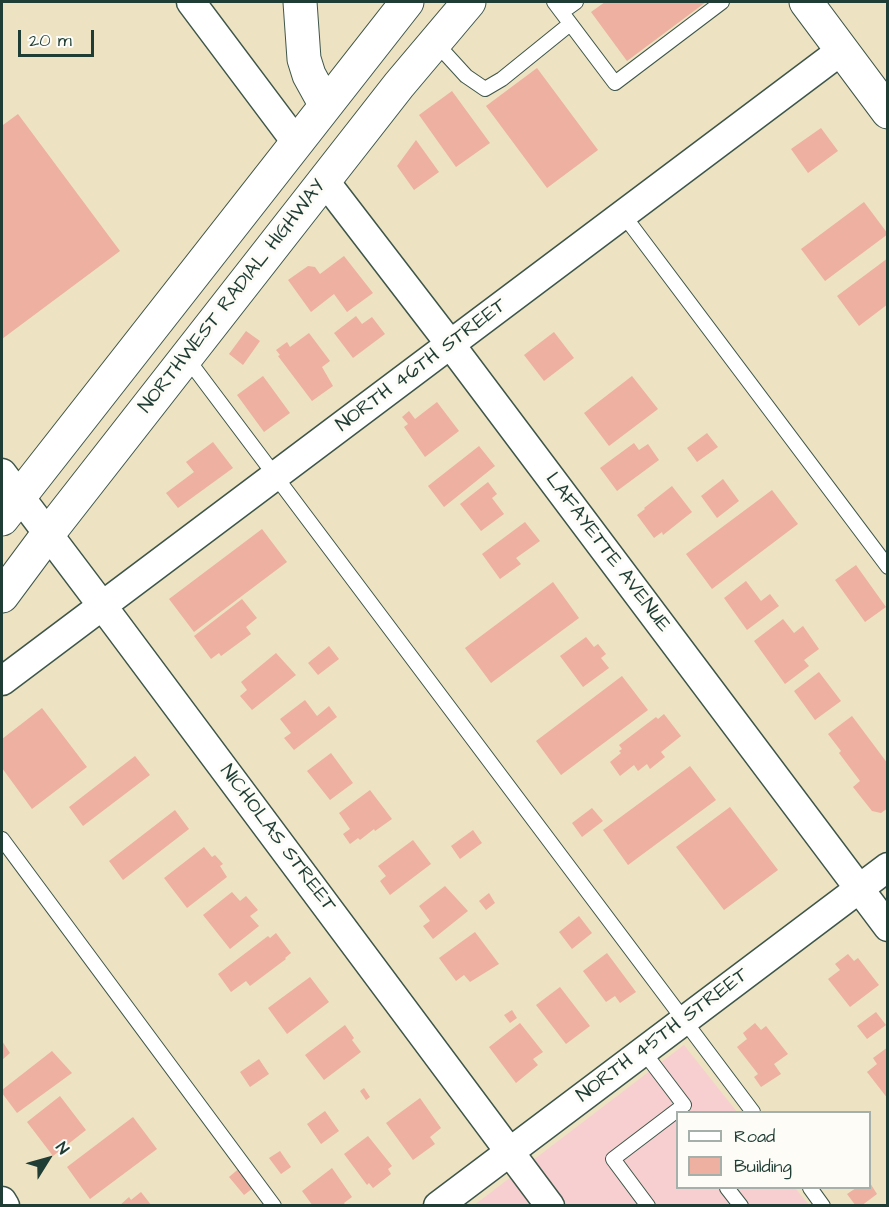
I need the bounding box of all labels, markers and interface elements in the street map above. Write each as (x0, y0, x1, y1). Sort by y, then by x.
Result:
scale bar (21, 18, 98, 56)
text: 20 m (29, 28, 72, 53)
street label: NORTHWEST RADIAL HIGHWAY (134, 175, 332, 419)
street label: NORTH 46TH STREET (332, 294, 512, 438)
street label: LAFAYETTE AVENUE (539, 469, 675, 637)
street label: NICHOLAS STREET (214, 761, 340, 917)
street label: NORTH 45TH STREET (572, 964, 754, 1108)
legend (676, 1111, 871, 1189)
text: Road (734, 1124, 775, 1149)
north arrow (18, 1129, 78, 1189)
text: N (51, 1138, 74, 1159)
text: Building (734, 1154, 792, 1179)

